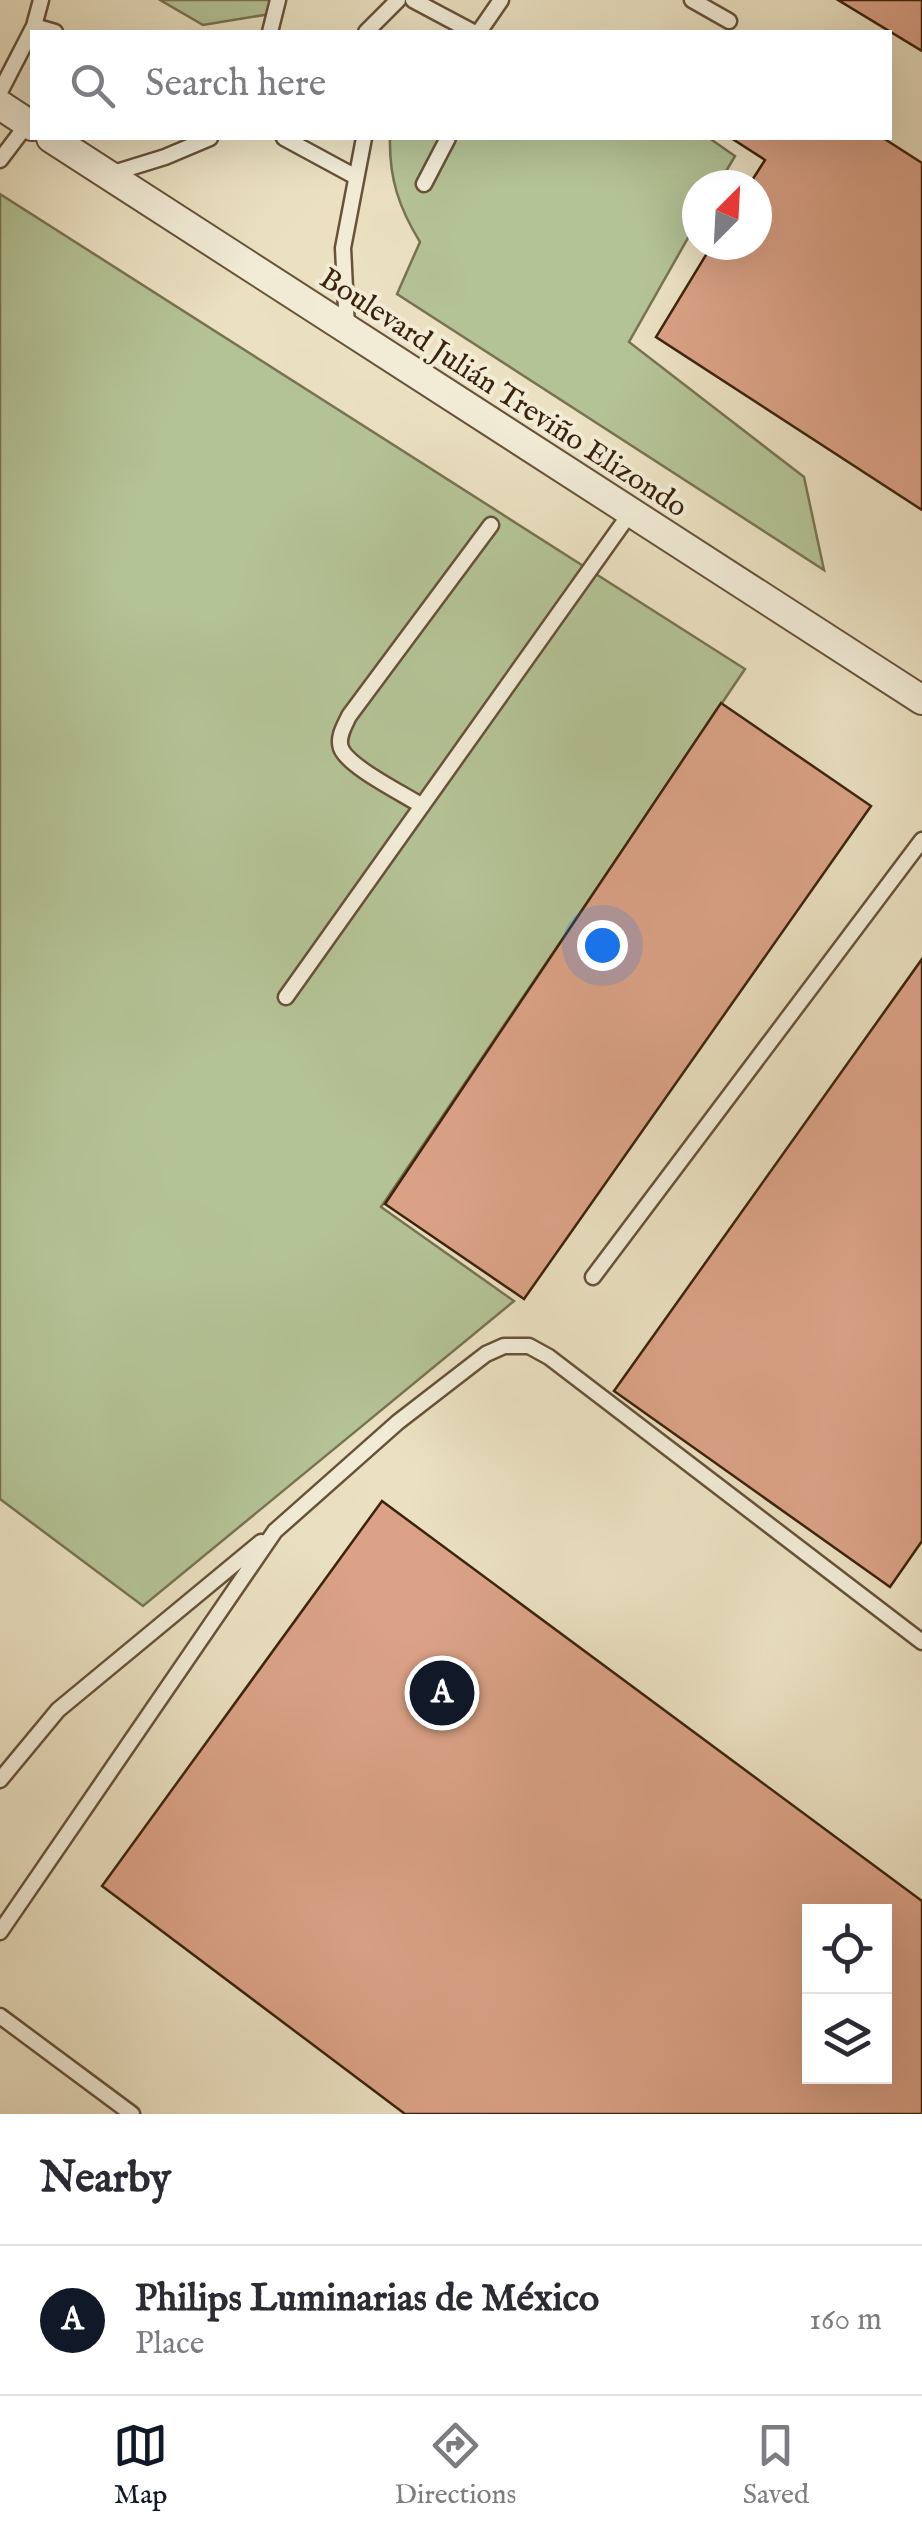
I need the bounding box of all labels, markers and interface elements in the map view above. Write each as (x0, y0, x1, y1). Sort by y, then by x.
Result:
search box (30, 30, 892, 140)
icon: search (65, 58, 120, 113)
text: Search here (145, 61, 326, 109)
north arrow (682, 170, 772, 260)
street label: Boulevard Julián Treviño Elizondo (312, 260, 694, 527)
your location (577, 920, 628, 971)
pin: A (410, 1656, 474, 1730)
map controls (802, 1904, 892, 2084)
button: locate (802, 1904, 892, 1994)
button: layers (802, 1994, 892, 2084)
text: Nearby (40, 2153, 171, 2206)
text: Philips Luminarias de México (135, 2276, 599, 2324)
text: A (62, 2300, 83, 2341)
text: 160 m (809, 2300, 882, 2341)
text: Place (135, 2324, 205, 2365)
tab: Map (113, 2418, 168, 2513)
tab: Directions (394, 2418, 516, 2513)
tab: Saved (743, 2418, 809, 2513)

